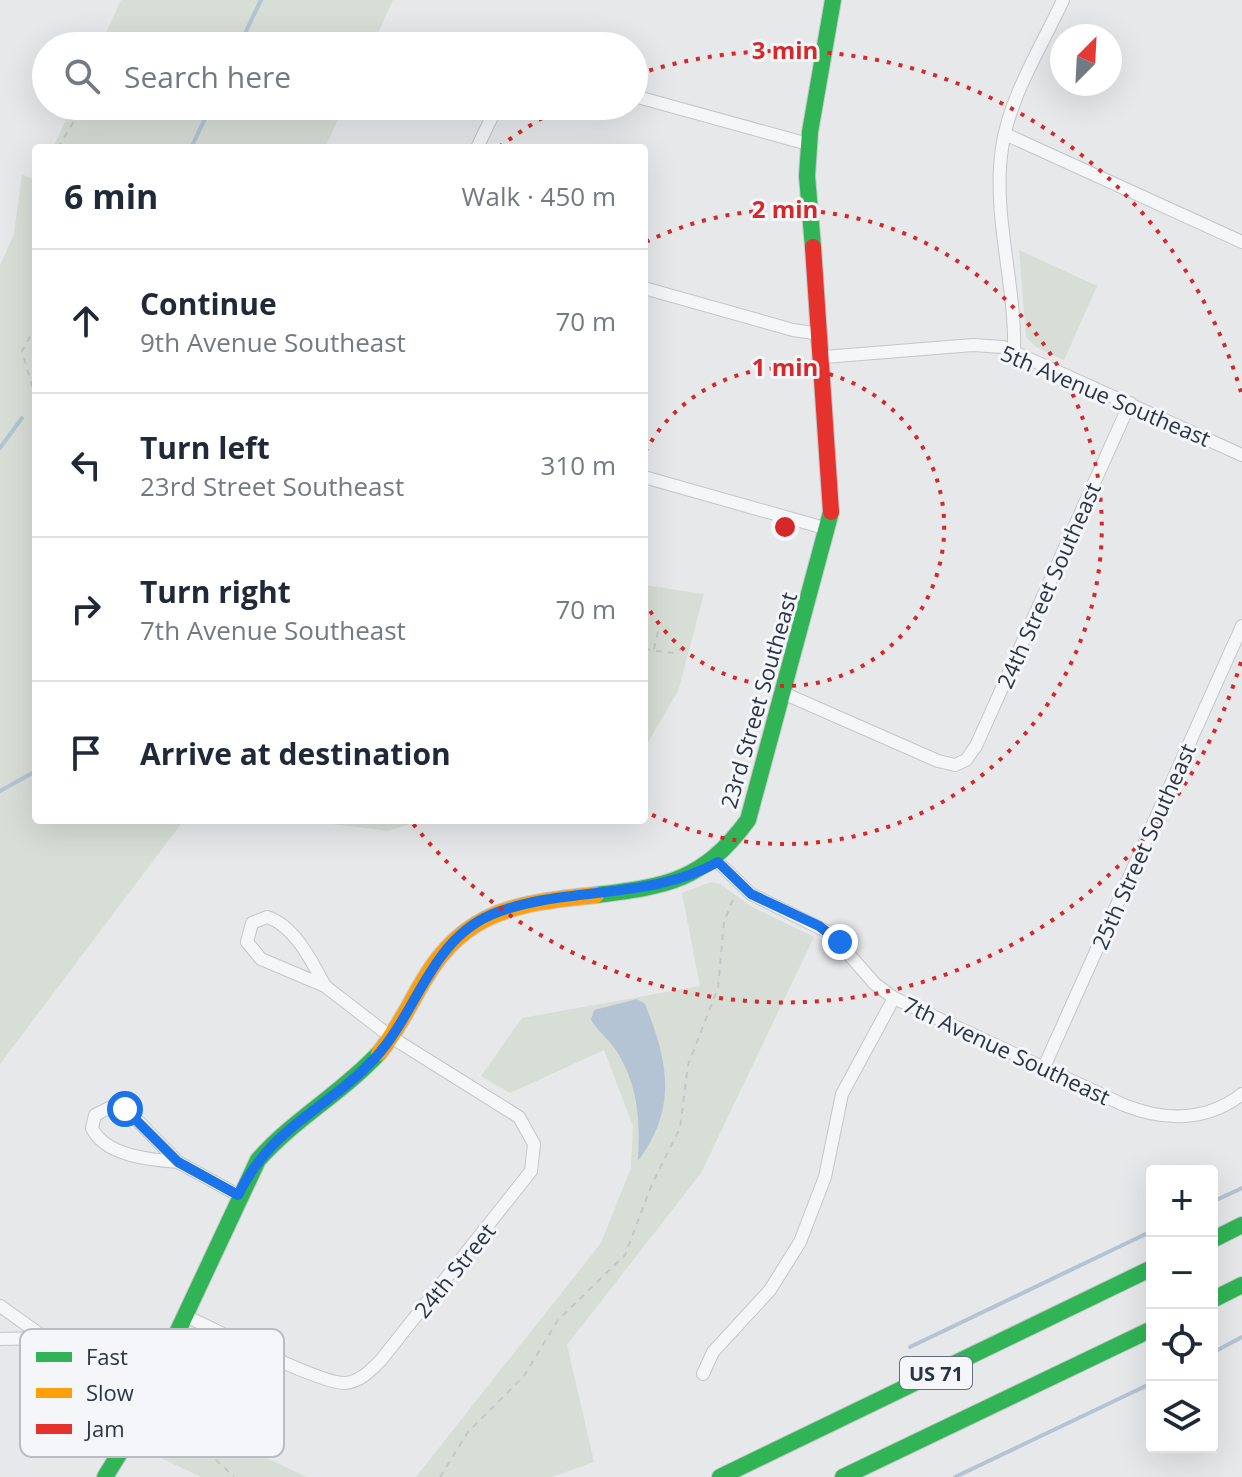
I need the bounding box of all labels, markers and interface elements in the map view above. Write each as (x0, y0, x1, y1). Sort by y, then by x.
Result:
north arrow (1050, 24, 1122, 96)
search box (32, 32, 648, 120)
text: 3 min (752, 33, 818, 66)
icon: search (60, 54, 104, 98)
text: Search here (124, 56, 291, 97)
text: 6 min (64, 173, 158, 219)
text: Walk · 450 m (462, 178, 616, 214)
text: 2 min (752, 192, 818, 225)
text: Continue (140, 283, 277, 324)
icon: ahead (64, 299, 108, 343)
text: 70 m (555, 303, 616, 339)
text: 9th Avenue Southeast (140, 324, 406, 360)
street label: 5th Avenue Southeast (997, 337, 1216, 453)
text: 1 min (752, 350, 818, 383)
text: Turn left (140, 427, 270, 468)
icon: left (64, 443, 108, 487)
text: 310 m (541, 447, 616, 483)
text: 23rd Street Southeast (140, 468, 404, 504)
street label: 24th Street Southeast (989, 477, 1107, 693)
centre of rings (771, 513, 799, 541)
text: Turn right (140, 571, 291, 612)
icon: right (64, 587, 108, 631)
street label: 23rd Street Southeast (713, 588, 803, 812)
text: 70 m (555, 591, 616, 627)
text: 7th Avenue Southeast (140, 612, 406, 648)
icon: arrive (64, 731, 108, 775)
text: Arrive at destination (140, 733, 451, 774)
street label: 25th Street Southeast (1084, 738, 1202, 954)
route end (822, 924, 858, 960)
street label: 7th Avenue Southeast (899, 989, 1115, 1111)
route start (107, 1091, 143, 1127)
map controls (1146, 1165, 1218, 1453)
button: + (1146, 1165, 1218, 1237)
street label: 24th Street (407, 1216, 502, 1324)
button: − (1146, 1237, 1218, 1309)
button: locate (1146, 1309, 1218, 1381)
legend (20, 1329, 284, 1457)
text: Fast (86, 1341, 128, 1371)
road number: US 71 (900, 1357, 972, 1389)
text: Slow (86, 1377, 134, 1407)
button: layers (1146, 1381, 1218, 1453)
text: Jam (84, 1413, 125, 1443)

